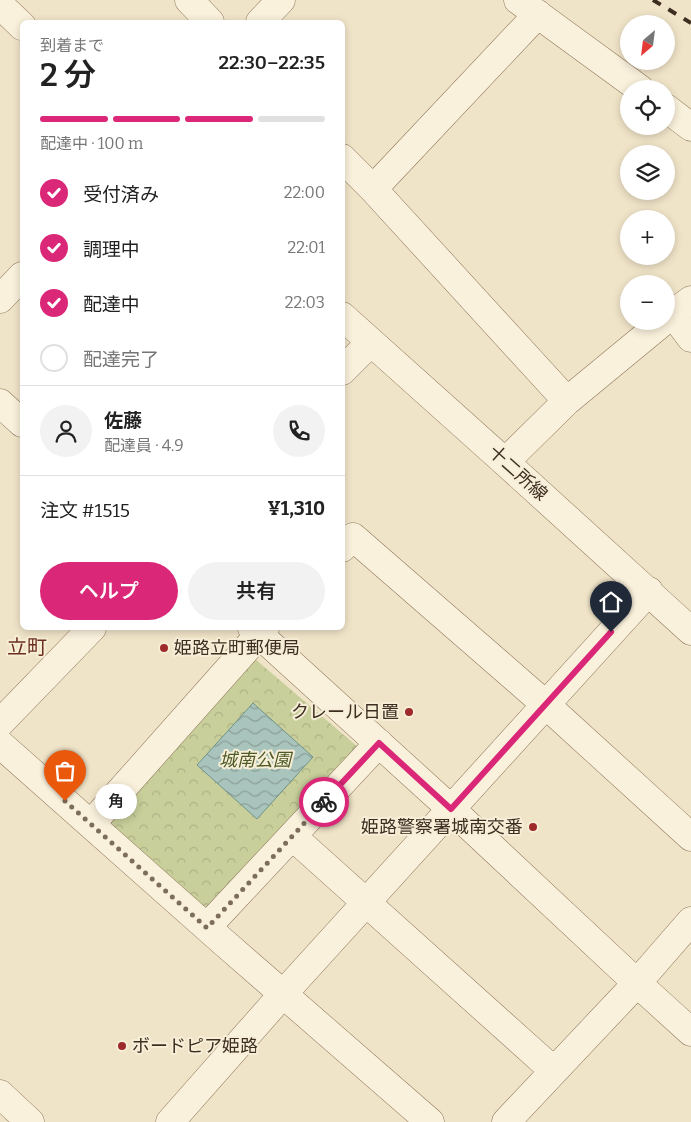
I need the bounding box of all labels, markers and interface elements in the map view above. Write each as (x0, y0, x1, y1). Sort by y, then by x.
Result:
north arrow (620, 15, 675, 70)
map controls (620, 15, 675, 330)
text: 到着まで (40, 36, 104, 55)
text: 22:30–22:35 (218, 51, 325, 74)
text: 2 分 (40, 56, 96, 94)
button: locate (620, 80, 675, 135)
text: 配達中 · 100 m (40, 134, 143, 153)
button: layers (620, 145, 675, 200)
icon: check (40, 179, 68, 207)
text: 受付済み (83, 183, 159, 206)
text: 22:00 (284, 183, 325, 202)
button: + (620, 210, 675, 265)
icon: check (40, 234, 68, 262)
text: 調理中 (83, 238, 140, 261)
text: 22:01 (288, 238, 325, 257)
button: − (620, 275, 675, 330)
icon: check (40, 289, 68, 317)
text: 配達中 (83, 293, 140, 316)
text: 22:03 (285, 293, 325, 312)
text: 配達完了 (83, 348, 159, 371)
button: person (40, 405, 92, 457)
button: phone (273, 405, 325, 457)
text: 佐藤 (104, 409, 142, 432)
text: 配達員 · 4.9 (104, 436, 184, 455)
street label: 十二所線 (484, 441, 552, 505)
text: ¥1,310 (268, 497, 325, 520)
text: 注文 #1515 (40, 499, 130, 522)
button: ヘルプ (40, 562, 178, 620)
button: 共有 (188, 562, 325, 620)
pin (590, 581, 632, 632)
icon: home (597, 588, 625, 616)
district label: 立町 (7, 635, 47, 659)
place label: 姫路立町郵便局 (174, 637, 300, 659)
marker: 姫路立町郵便局 (158, 642, 170, 654)
place label: クレール日置 (291, 701, 399, 723)
marker: クレール日置 (403, 706, 415, 718)
park label: 城南公園 (219, 749, 294, 771)
pin (44, 750, 86, 801)
icon: bag (51, 757, 79, 785)
courier (299, 777, 349, 827)
callout: 角 (95, 784, 138, 818)
icon: bike (310, 788, 338, 816)
text: 角 (108, 792, 124, 811)
place label: 姫路警察署城南交番 (361, 816, 523, 838)
marker: 姫路警察署城南交番 (527, 821, 539, 833)
place label: ボードピア姫路 (132, 1035, 258, 1057)
marker: ボードピア姫路 (116, 1040, 128, 1052)

